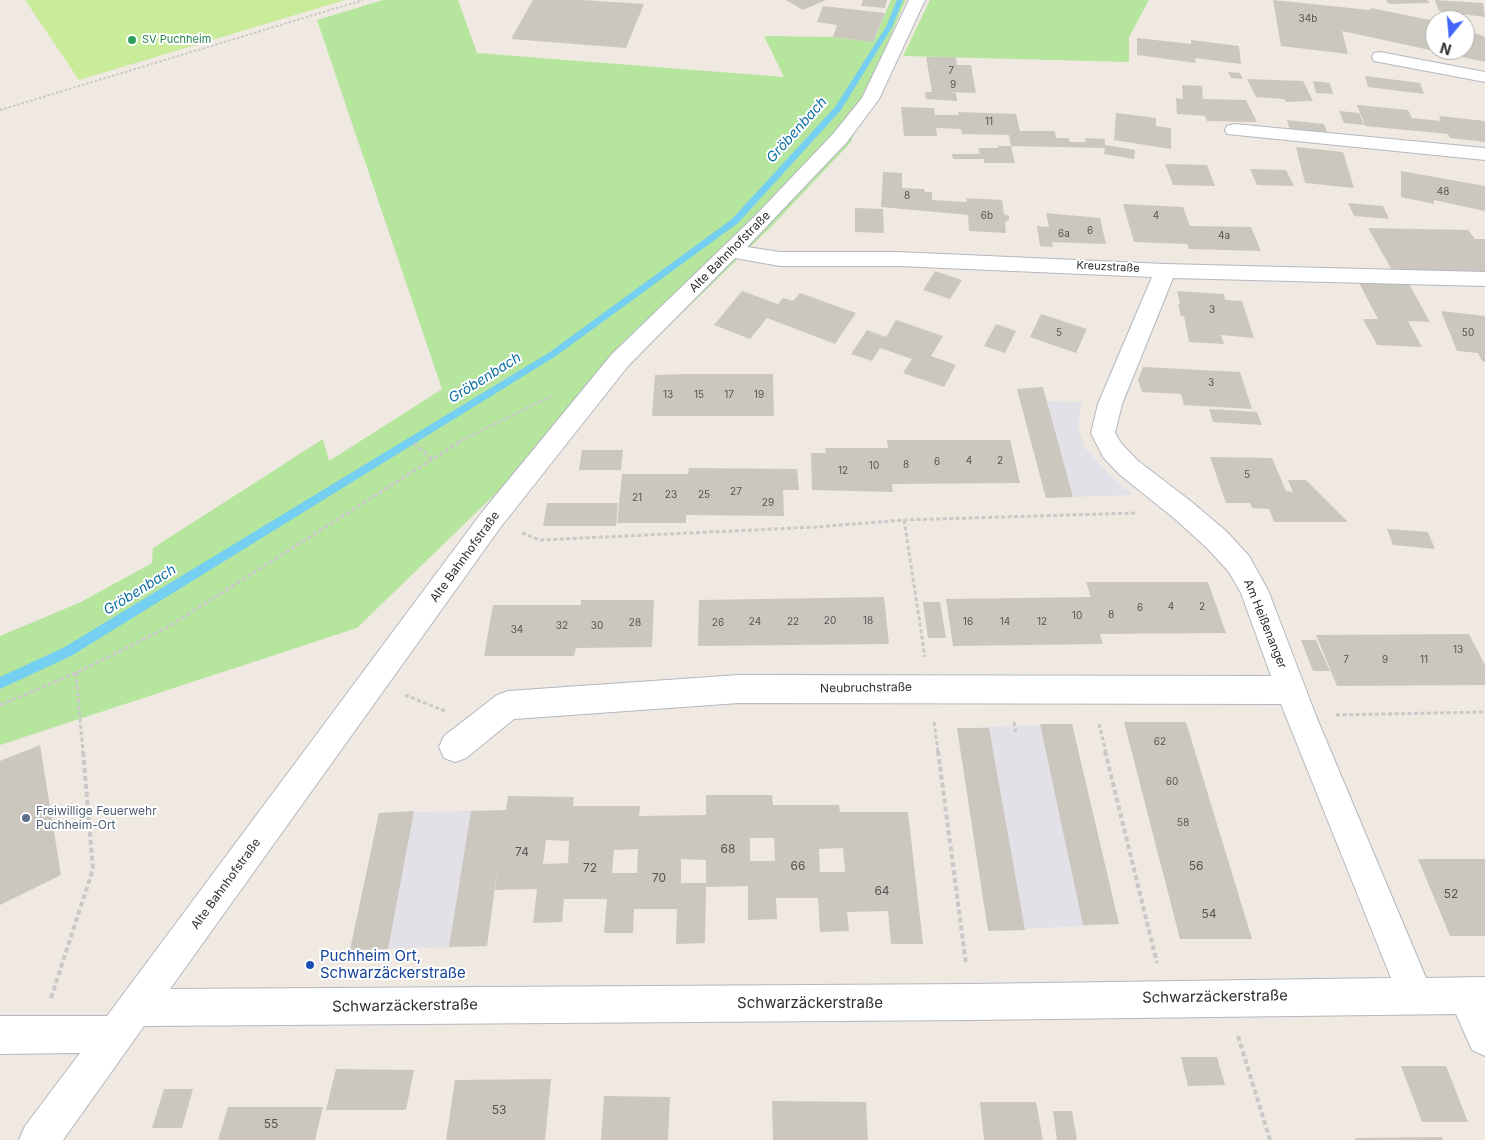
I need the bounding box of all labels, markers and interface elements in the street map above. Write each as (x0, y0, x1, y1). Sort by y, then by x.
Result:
north arrow (1425, 10, 1475, 60)
house number: 34b (1299, 13, 1317, 25)
place label: SV Puchheim (142, 33, 211, 47)
marker: SV Puchheim (126, 34, 138, 46)
text: N (1438, 39, 1453, 59)
house number: 7 (948, 65, 954, 77)
house number: 9 (950, 79, 956, 91)
water label: Gröbenbach (763, 94, 831, 166)
house number: 11 (985, 116, 993, 128)
house number: 48 (1437, 186, 1449, 198)
house number: 8 (904, 190, 910, 202)
street label: Alte Bahnhofstraße (686, 208, 774, 296)
house number: 6b (981, 210, 993, 222)
house number: 4 (1153, 210, 1159, 222)
house number: 6 (1087, 225, 1093, 237)
house number: 6a (1058, 228, 1070, 240)
house number: 4a (1218, 230, 1230, 242)
street label: Kreuzstraße (1076, 259, 1140, 275)
house number: 3 (1209, 304, 1215, 316)
house number: 5 (1056, 327, 1062, 339)
house number: 50 (1462, 327, 1474, 339)
water label: Gröbenbach (446, 349, 524, 407)
house number: 3 (1208, 377, 1214, 389)
house number: 13 (663, 389, 673, 401)
house number: 15 (694, 389, 704, 401)
house number: 17 (724, 389, 734, 401)
house number: 19 (754, 389, 764, 401)
house number: 4 (966, 455, 972, 467)
house number: 2 (997, 455, 1003, 467)
house number: 6 (934, 456, 940, 468)
house number: 8 (903, 459, 909, 471)
house number: 10 (869, 460, 879, 472)
house number: 12 (838, 465, 848, 477)
house number: 5 (1244, 469, 1250, 481)
house number: 27 (730, 486, 742, 498)
house number: 23 (665, 489, 677, 501)
house number: 25 (698, 489, 710, 501)
house number: 21 (632, 492, 642, 504)
house number: 29 (762, 497, 774, 509)
street label: Alte Bahnhofstraße (427, 509, 503, 605)
water label: Gröbenbach (101, 561, 179, 619)
street label: Am Heißenanger (1240, 577, 1290, 671)
house number: 4 (1168, 601, 1174, 613)
house number: 2 (1199, 601, 1205, 613)
house number: 6 (1137, 602, 1143, 614)
house number: 8 (1108, 609, 1114, 621)
house number: 10 (1072, 610, 1082, 622)
house number: 20 (824, 615, 836, 627)
house number: 18 (863, 615, 873, 627)
house number: 24 (749, 616, 761, 628)
house number: 22 (787, 616, 799, 628)
house number: 16 (963, 616, 973, 628)
house number: 14 (1000, 616, 1010, 628)
house number: 12 (1037, 616, 1047, 628)
house number: 28 (629, 617, 641, 629)
house number: 26 (712, 617, 724, 629)
house number: 32 (556, 620, 568, 632)
house number: 30 (591, 620, 603, 632)
house number: 34 (511, 624, 523, 636)
house number: 13 (1453, 644, 1463, 656)
house number: 7 (1343, 654, 1349, 666)
house number: 9 (1382, 654, 1388, 666)
house number: 11 (1420, 654, 1428, 666)
street label: Neubruchstraße (820, 680, 912, 696)
house number: 62 (1154, 736, 1166, 748)
house number: 60 (1166, 776, 1178, 788)
place label: Freiwillige Feuerwehr Puchheim-Ort (36, 804, 157, 832)
marker: Freiwillige Feuerwehr Puchheim-Ort (20, 812, 32, 824)
house number: 58 (1177, 817, 1189, 829)
street label: Alte Bahnhofstraße (188, 836, 264, 932)
house number: 68 (721, 842, 735, 856)
house number: 74 (515, 845, 529, 859)
house number: 66 (791, 859, 805, 873)
house number: 56 (1189, 859, 1203, 873)
house number: 72 (583, 861, 597, 875)
house number: 70 (652, 871, 666, 885)
house number: 64 (874, 884, 890, 898)
house number: 52 (1444, 887, 1458, 901)
house number: 54 (1201, 907, 1217, 921)
place label: Puchheim Ort, Schwarzäckerstraße (320, 947, 466, 982)
marker: Puchheim Ort, Schwarzäckerstraße (304, 959, 316, 971)
street label: Schwarzäckerstraße (1142, 987, 1288, 1007)
street label: Schwarzäckerstraße (737, 994, 883, 1012)
street label: Schwarzäckerstraße (332, 996, 478, 1016)
house number: 53 (492, 1103, 506, 1117)
house number: 55 (264, 1117, 278, 1131)

